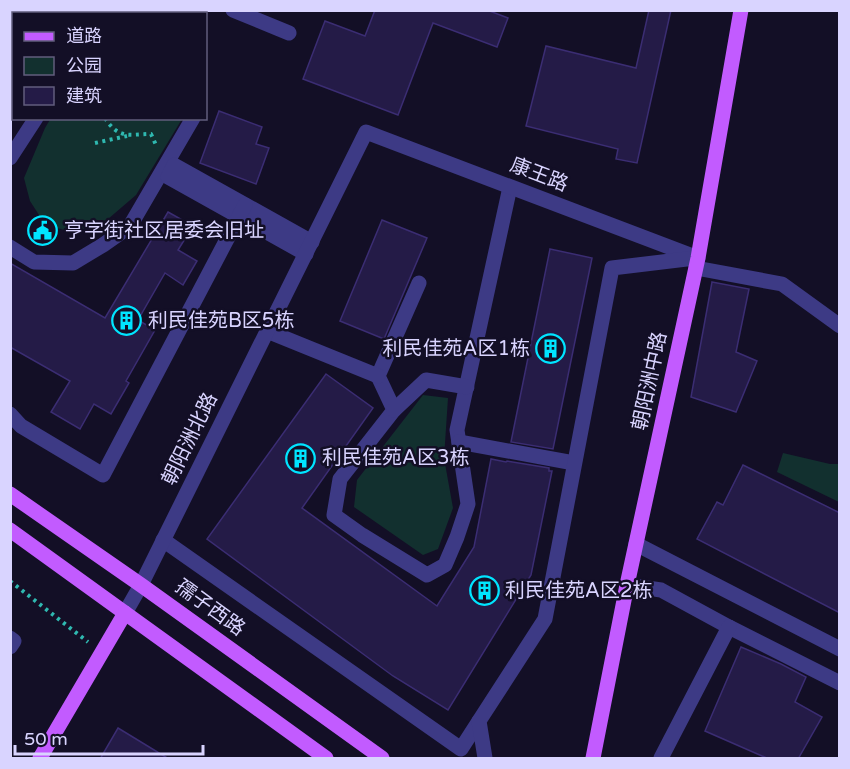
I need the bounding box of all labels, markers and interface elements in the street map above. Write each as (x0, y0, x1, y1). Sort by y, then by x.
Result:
legend (12, 12, 207, 120)
text: 道路 (66, 25, 102, 47)
text: 公园 (66, 55, 102, 77)
text: 建筑 (66, 85, 102, 107)
street label: 康王路 (507, 153, 571, 197)
public building icon: 亨字街社区居委会旧址 (27, 215, 59, 247)
place label: 亨字街社区居委会旧址 (64, 219, 264, 243)
building icon: 利民佳苑B区5栋 (111, 305, 143, 337)
place label: 利民佳苑B区5栋 (148, 309, 294, 333)
street label: 朝阳洲中路 (628, 330, 672, 432)
building icon: 利民佳苑A区1栋 (535, 333, 567, 365)
place label: 利民佳苑A区1栋 (383, 337, 530, 361)
street label: 朝阳洲北路 (157, 389, 223, 489)
building icon: 利民佳苑A区3栋 (285, 442, 317, 474)
place label: 利民佳苑A区3栋 (322, 446, 469, 470)
street label: 孺子西路 (171, 575, 249, 641)
building icon: 利民佳苑A区2栋 (468, 575, 500, 607)
place label: 利民佳苑A区2栋 (505, 579, 652, 603)
scale bar (15, 718, 202, 756)
text: 50 m (24, 728, 68, 750)

